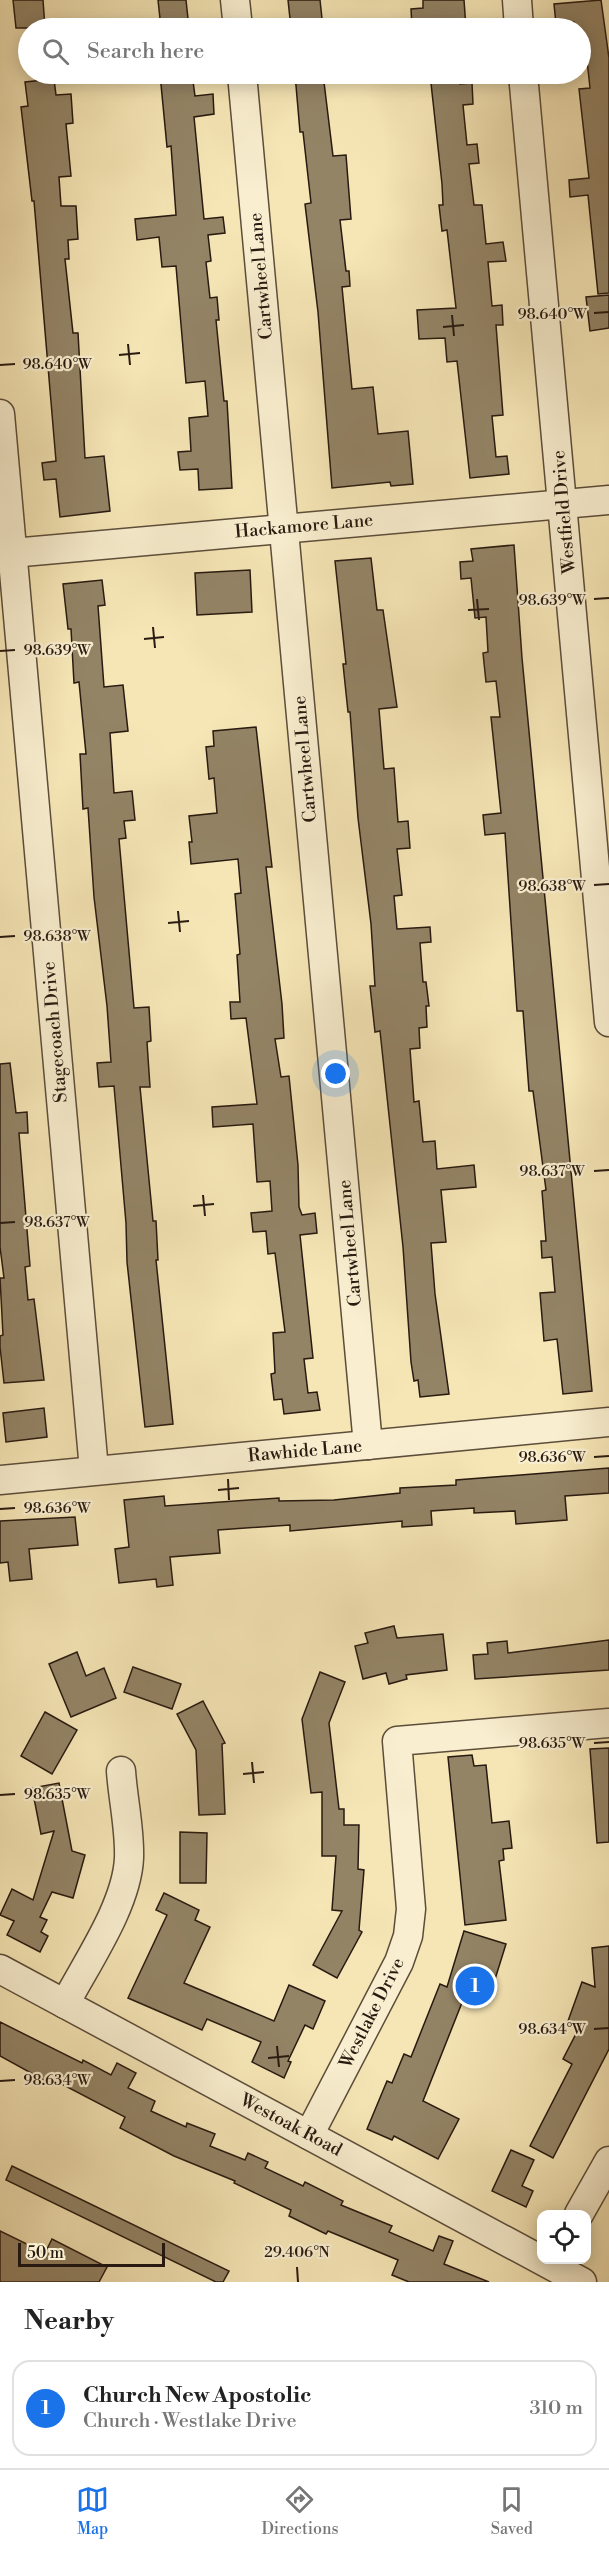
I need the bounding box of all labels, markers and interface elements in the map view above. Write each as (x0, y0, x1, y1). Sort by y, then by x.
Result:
search box (18, 18, 591, 84)
icon: search (39, 35, 72, 68)
text: Search here (87, 38, 204, 65)
street label: Cartwheel Lane (244, 212, 278, 340)
text: 98.640°W (518, 305, 587, 324)
text: 98.640°W (23, 355, 92, 374)
street label: Westfield Drive (547, 449, 581, 576)
street label: Hackamore Lane (234, 508, 374, 544)
text: 98.639°W (518, 591, 586, 610)
text: 98.639°W (23, 641, 91, 660)
street label: Cartwheel Lane (288, 695, 322, 823)
text: 98.638°W (518, 877, 586, 896)
text: 98.638°W (23, 927, 91, 946)
street label: Stagecoach Drive (37, 960, 73, 1104)
your location (321, 1059, 350, 1088)
text: 98.637°W (519, 1162, 585, 1181)
street label: Cartwheel Lane (333, 1179, 367, 1307)
text: 98.637°W (24, 1213, 90, 1232)
street label: Rawhide Lane (247, 1435, 363, 1467)
text: 98.636°W (518, 1448, 586, 1467)
text: 98.636°W (23, 1499, 91, 1518)
text: 98.635°W (519, 1734, 586, 1753)
text: 98.635°W (24, 1785, 91, 1804)
street label: Westlake Drive (334, 1954, 410, 2073)
pin: 1 (456, 1964, 494, 2008)
text: 98.634°W (518, 2020, 586, 2039)
text: 98.634°W (23, 2071, 91, 2090)
street label: Westoak Road (235, 2088, 347, 2162)
map controls (537, 2210, 591, 2264)
button: locate (537, 2210, 591, 2264)
scale bar (18, 2240, 165, 2268)
text: 50 m (27, 2243, 64, 2263)
text: 29.406°N (264, 2243, 330, 2262)
text: Nearby (24, 2305, 114, 2337)
text: Church New Apostolic (83, 2382, 312, 2409)
text: 1 (41, 2396, 50, 2421)
text: 310 m (530, 2396, 583, 2421)
text: Church · Westlake Drive (83, 2409, 297, 2434)
tab: Map (76, 2483, 109, 2539)
tab: Directions (261, 2483, 339, 2539)
tab: Saved (491, 2483, 533, 2539)

